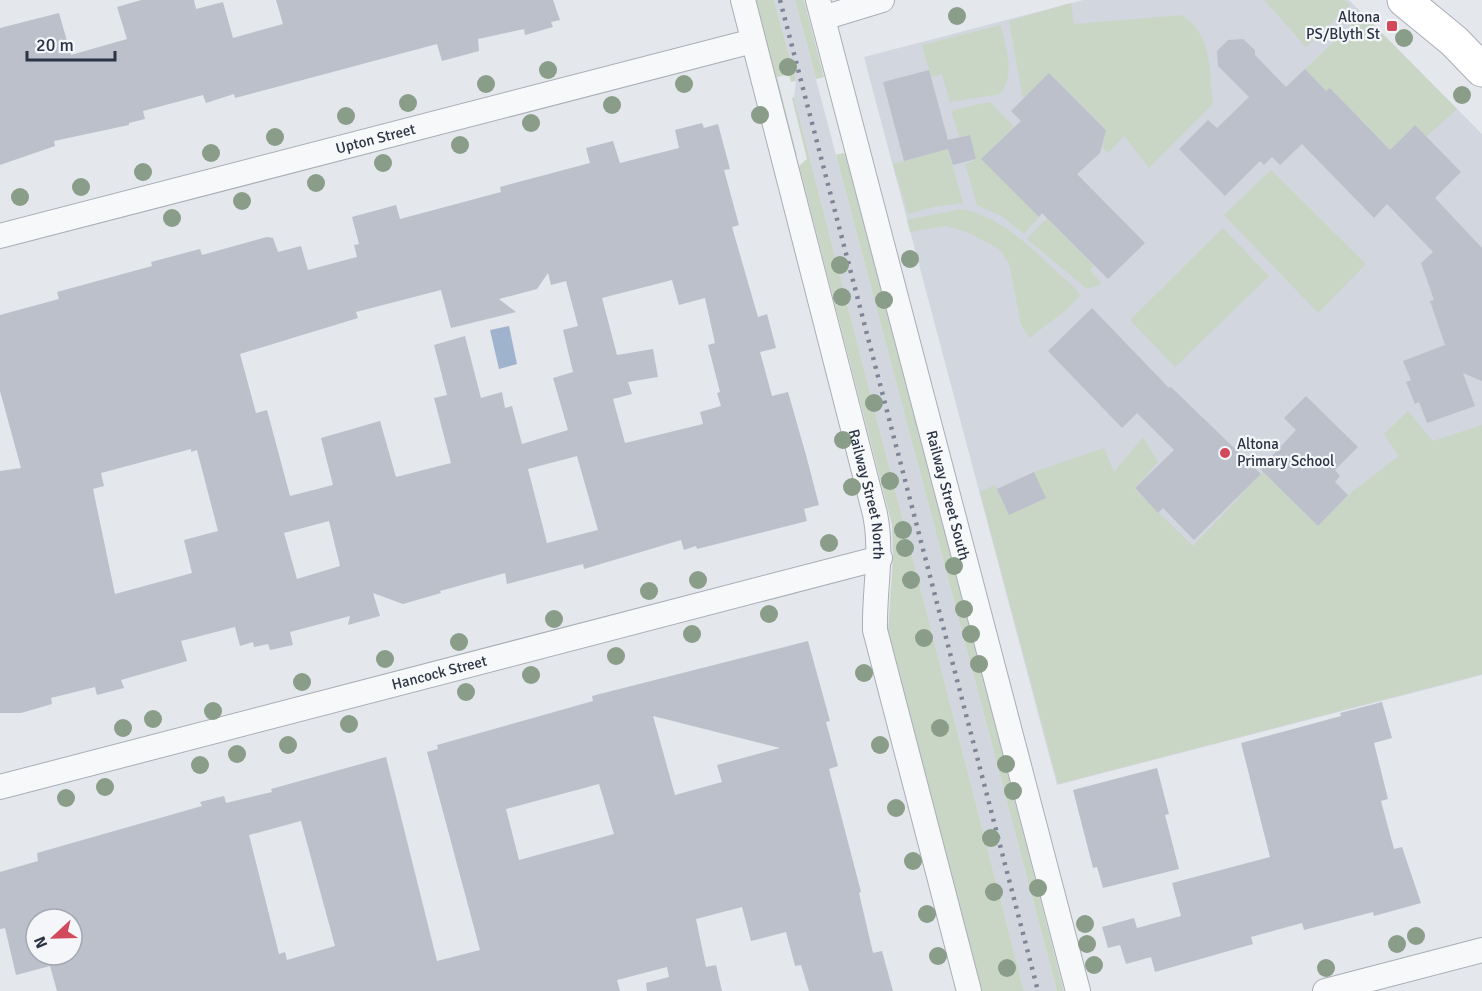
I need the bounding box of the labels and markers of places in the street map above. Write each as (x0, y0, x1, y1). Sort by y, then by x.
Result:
place label: Altona PS/Blyth St (1306, 8, 1380, 43)
marker: Altona PS/Blyth St (1385, 19, 1399, 33)
place label: Altona Primary School (1237, 435, 1334, 470)
marker: Altona Primary School (1218, 446, 1232, 460)

